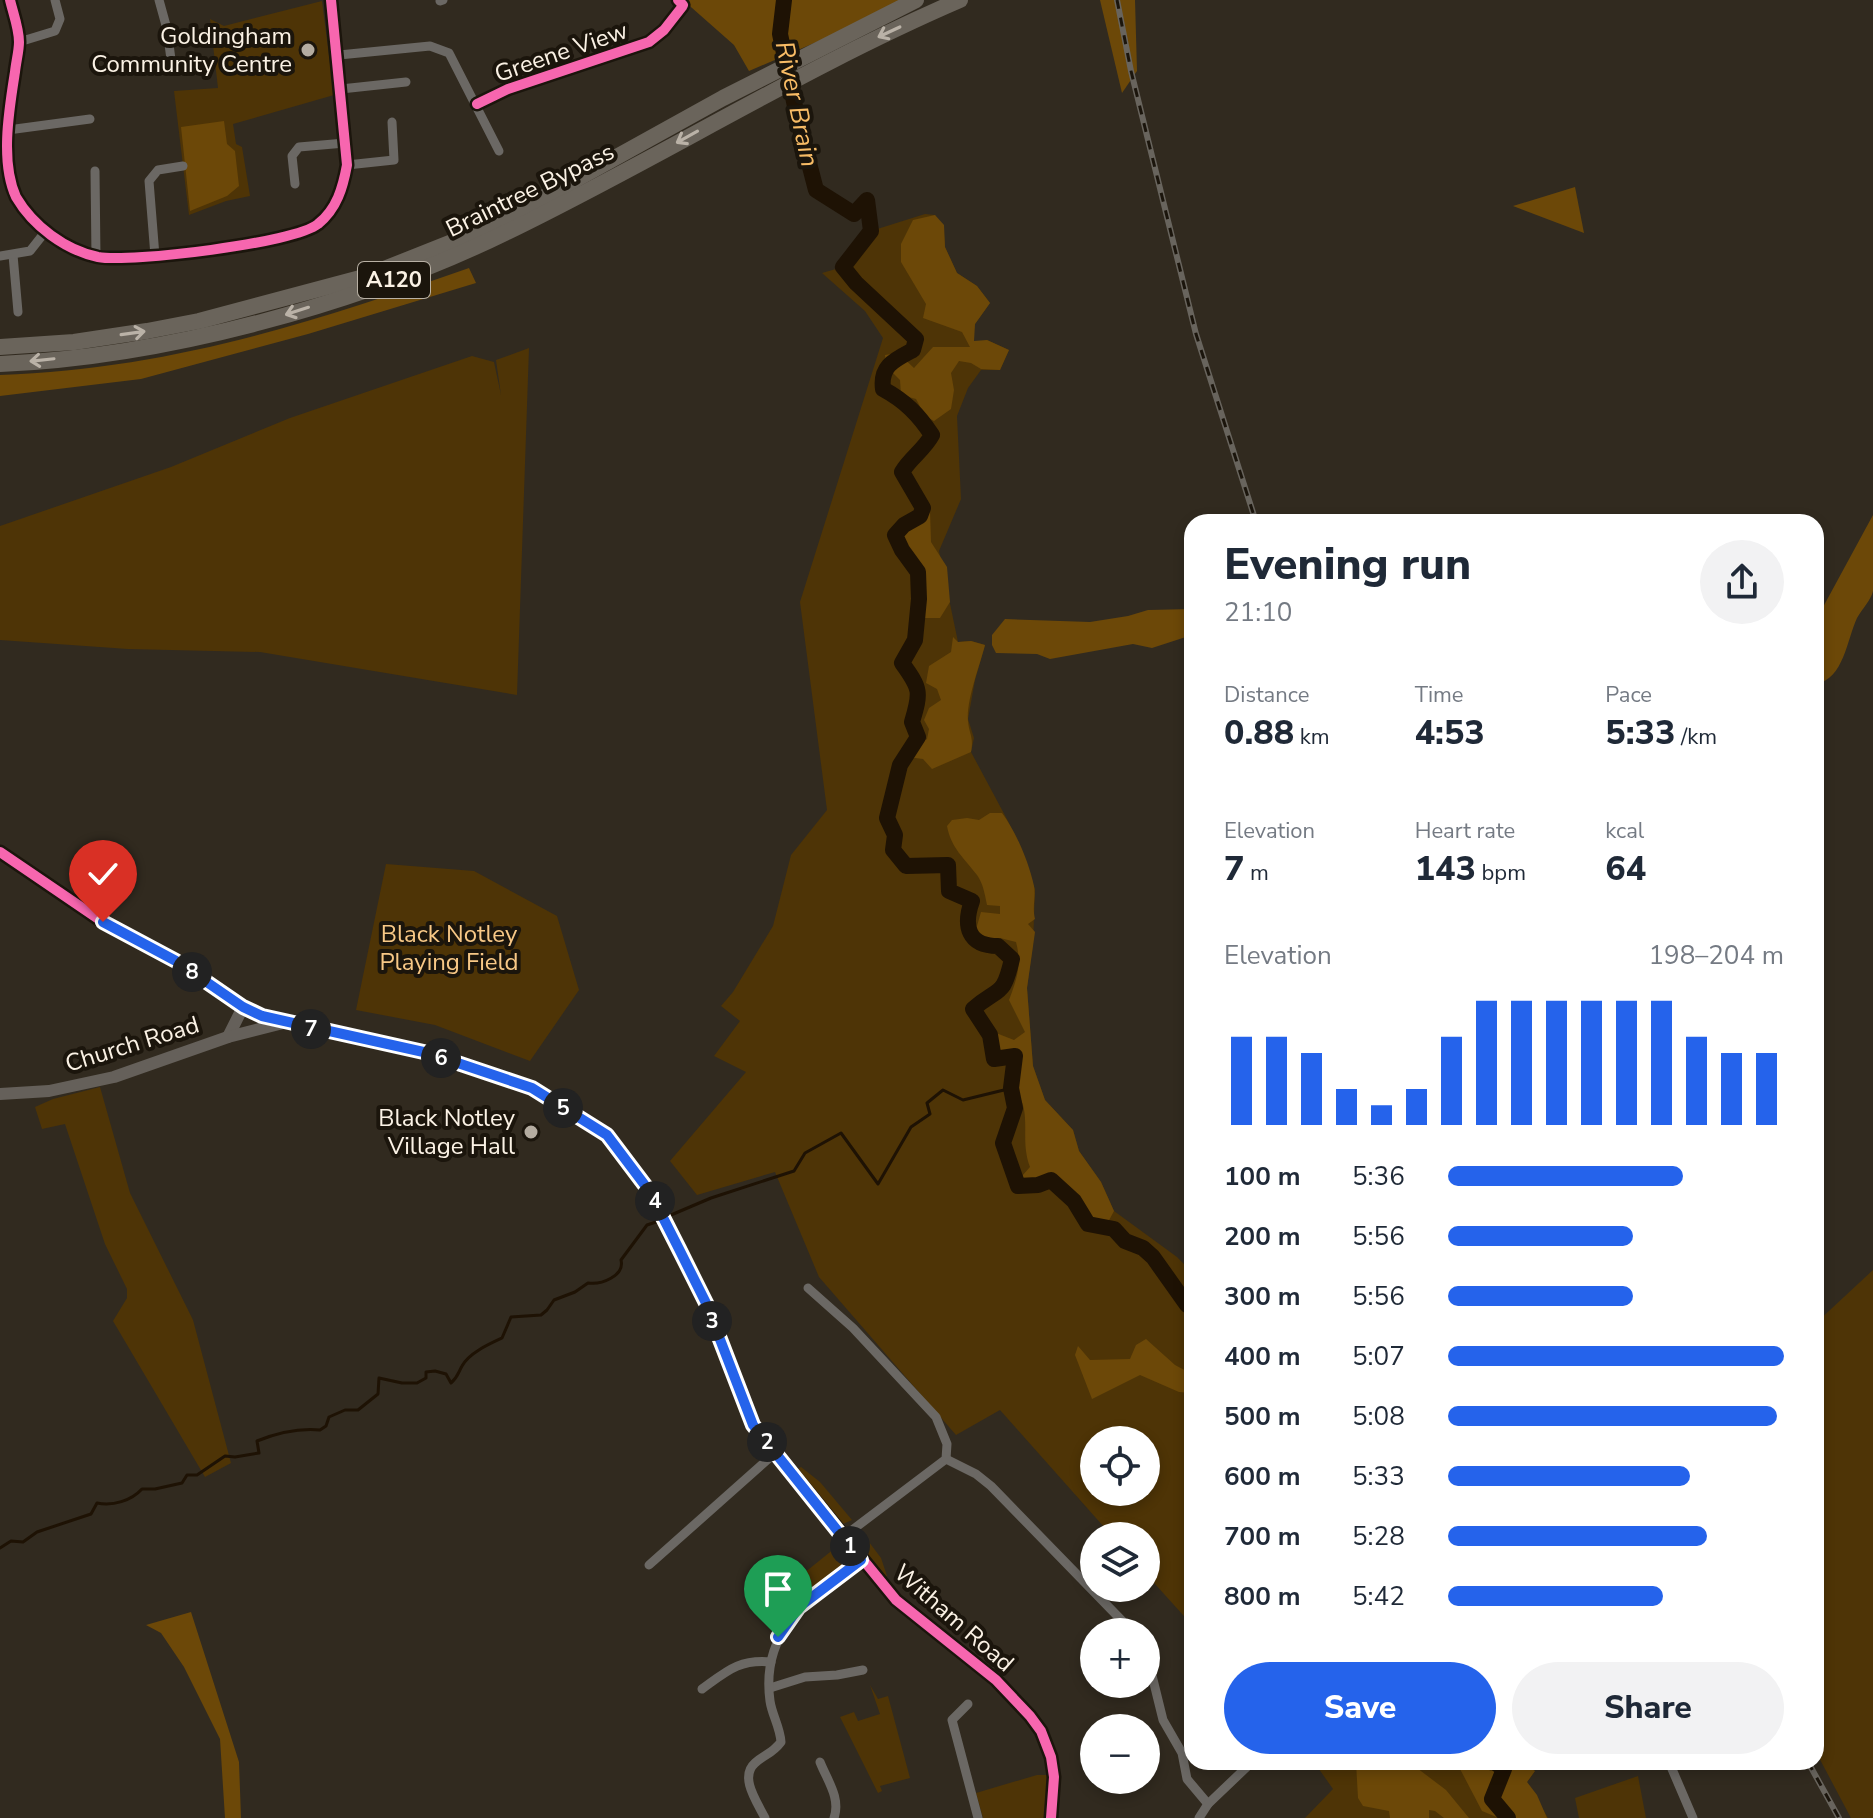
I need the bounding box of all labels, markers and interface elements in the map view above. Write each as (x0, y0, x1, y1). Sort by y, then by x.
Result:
street label: Greene View (490, 14, 632, 90)
place label: Goldingham Community Centre (91, 20, 292, 80)
one-way arrow (878, 25, 902, 40)
water label: River Brain (767, 38, 827, 170)
marker: Goldingham Community Centre (299, 41, 317, 59)
one-way arrow (675, 129, 699, 145)
street label: Braintree Bypass (441, 135, 619, 245)
road number: A120 (358, 262, 430, 298)
one-way arrow (285, 304, 310, 319)
one-way arrow (120, 325, 145, 340)
one-way arrow (29, 353, 56, 368)
text: Evening run (1224, 535, 1471, 595)
button: share (1700, 540, 1784, 624)
text: 21:10 (1224, 595, 1292, 630)
text: Distance (1224, 680, 1309, 710)
text: Time (1415, 680, 1464, 710)
text: Pace (1605, 680, 1652, 710)
text: 0.88 (1224, 710, 1294, 756)
text: 4:53 (1415, 710, 1485, 756)
text: 5:33 (1605, 710, 1675, 756)
text: km (1294, 722, 1330, 752)
text: /km (1675, 722, 1717, 752)
text: Elevation (1224, 816, 1315, 846)
text: Heart rate (1415, 816, 1515, 846)
text: kcal (1605, 816, 1644, 846)
pin (69, 840, 137, 922)
text: 7 (1224, 846, 1244, 892)
text: 143 (1415, 846, 1476, 892)
text: 64 (1605, 846, 1646, 892)
icon: check (81, 852, 125, 896)
text: m (1244, 858, 1269, 888)
text: bpm (1476, 858, 1526, 888)
park label: Black Notley Playing Field (379, 918, 519, 978)
text: Elevation (1224, 938, 1332, 973)
text: 198–204 m (1648, 938, 1784, 973)
pin: 8 (172, 952, 212, 992)
text: 8 (185, 957, 199, 987)
street label: Church Road (61, 1008, 203, 1080)
pin: 7 (291, 1009, 331, 1049)
text: 7 (304, 1014, 318, 1044)
pin: 6 (421, 1038, 461, 1078)
text: 6 (434, 1043, 448, 1073)
pin: 5 (543, 1088, 583, 1128)
text: 5 (556, 1093, 570, 1123)
place label: Black Notley Village Hall (378, 1102, 516, 1162)
marker: Black Notley Village Hall (522, 1123, 540, 1141)
text: 100 m (1224, 1159, 1301, 1194)
text: 5:36 (1352, 1159, 1405, 1194)
pin: 4 (635, 1181, 675, 1221)
text: 4 (648, 1186, 662, 1216)
text: 200 m (1224, 1219, 1301, 1254)
text: 5:56 (1352, 1219, 1405, 1254)
text: 300 m (1224, 1279, 1301, 1314)
text: 5:56 (1352, 1279, 1405, 1314)
pin: 3 (692, 1301, 732, 1341)
text: 3 (705, 1306, 719, 1336)
text: 400 m (1224, 1339, 1301, 1374)
text: 5:07 (1352, 1339, 1405, 1374)
text: 500 m (1224, 1399, 1301, 1434)
text: 5:08 (1352, 1399, 1405, 1434)
pin: 2 (747, 1422, 787, 1462)
map controls (1080, 1426, 1160, 1794)
button: locate (1080, 1426, 1160, 1506)
text: 2 (760, 1427, 774, 1457)
text: 600 m (1224, 1459, 1301, 1494)
text: 5:33 (1352, 1459, 1405, 1494)
text: 700 m (1224, 1519, 1301, 1554)
text: 5:28 (1352, 1519, 1405, 1554)
button: layers (1080, 1522, 1160, 1602)
pin: 1 (830, 1526, 870, 1566)
text: 1 (843, 1531, 857, 1561)
pin (744, 1555, 812, 1637)
street label: Witham Road (887, 1557, 1021, 1679)
icon: arrive (756, 1567, 800, 1611)
text: 800 m (1224, 1579, 1301, 1614)
text: 5:42 (1352, 1579, 1405, 1614)
button: + (1080, 1618, 1160, 1698)
button: Save (1224, 1662, 1496, 1754)
button: Share (1512, 1662, 1784, 1754)
button: − (1080, 1714, 1160, 1794)

